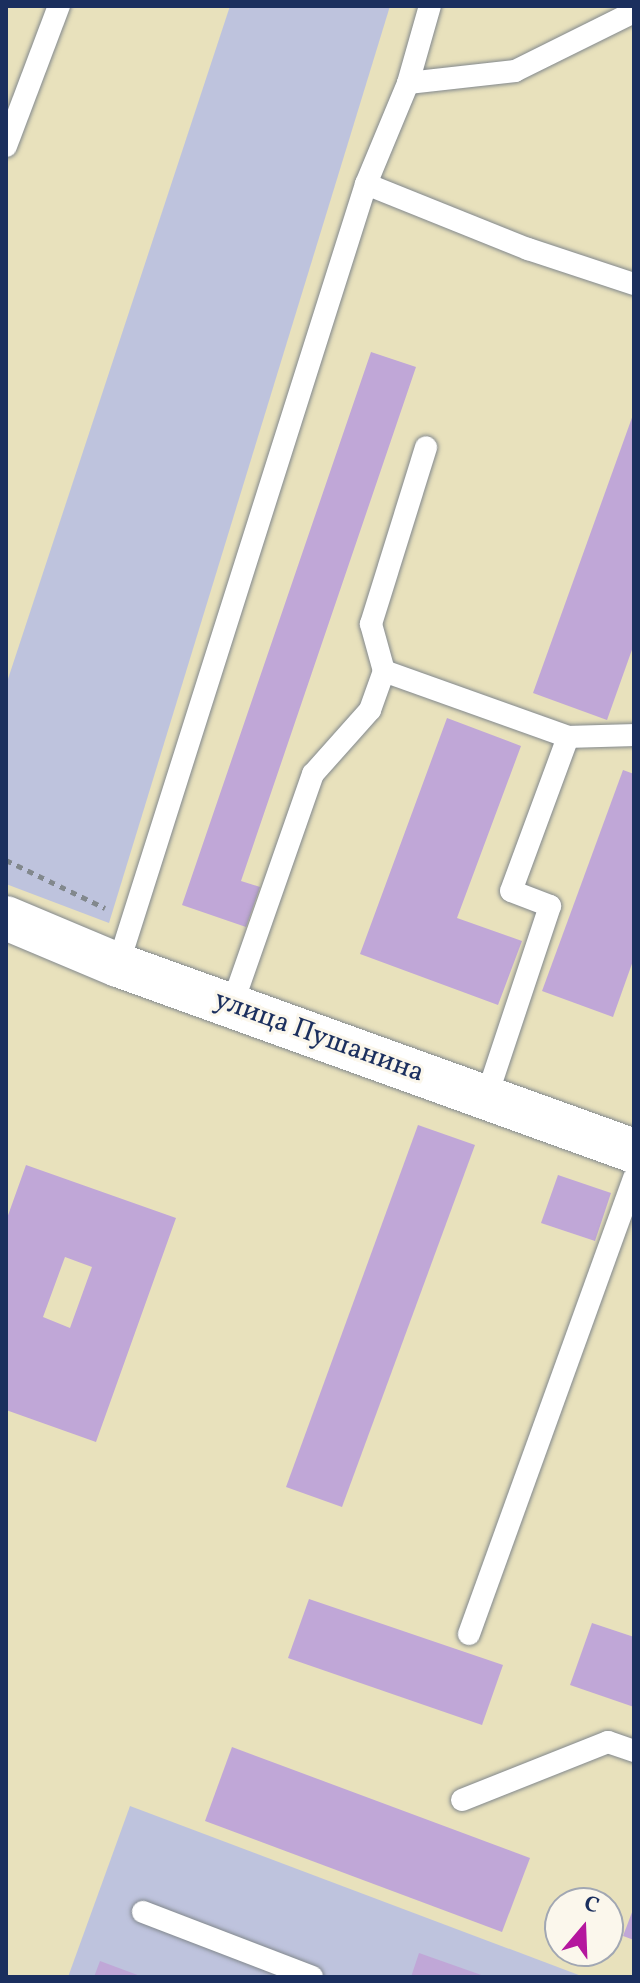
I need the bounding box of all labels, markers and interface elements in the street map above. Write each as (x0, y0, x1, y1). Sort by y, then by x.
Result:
street label: улица Пушанина (209, 983, 429, 1091)
north arrow (544, 1887, 624, 1967)
text: С (580, 1889, 603, 1923)

